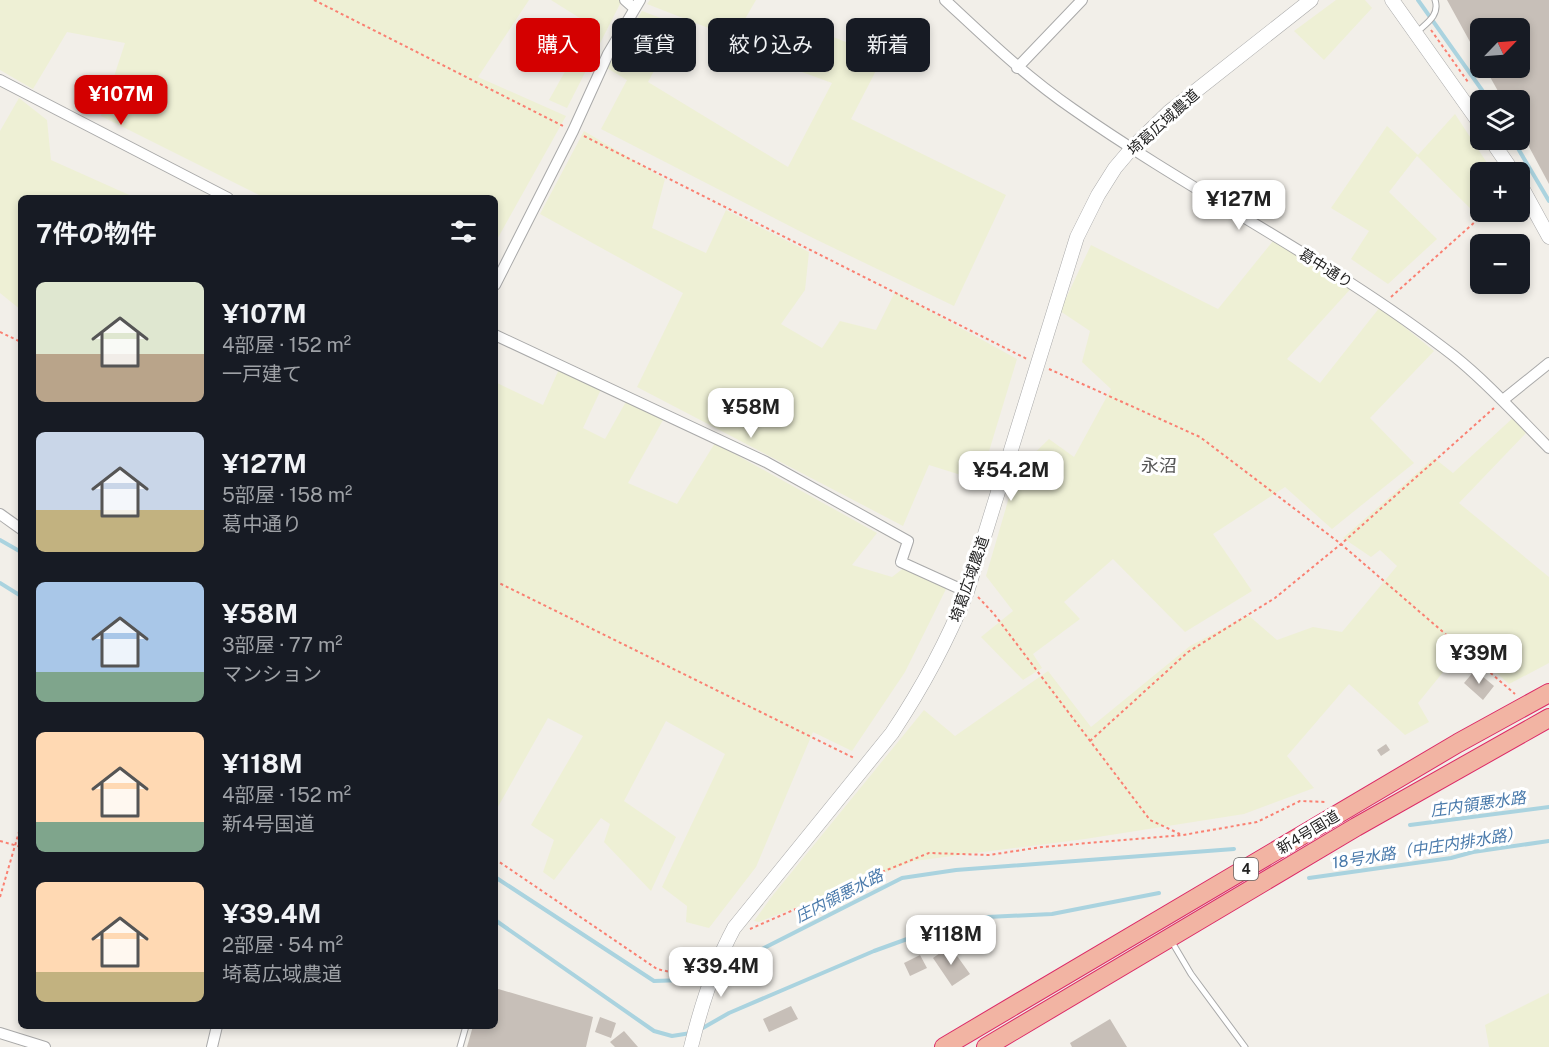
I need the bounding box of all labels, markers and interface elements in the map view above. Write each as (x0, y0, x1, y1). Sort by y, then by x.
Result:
chip: 購入 (516, 18, 600, 72)
chip: 賃貸 (612, 18, 696, 72)
chip: 絞り込み (708, 18, 834, 72)
chip: 新着 (846, 18, 930, 72)
north arrow (1470, 18, 1530, 78)
map controls (1470, 18, 1530, 294)
pin: ¥107M (79, 75, 163, 126)
text: ¥107M (88, 82, 154, 106)
street label: 埼葛広域農道 (1124, 86, 1202, 158)
button: layers (1470, 90, 1530, 150)
button: + (1470, 162, 1530, 222)
pin: ¥127M (1197, 180, 1281, 231)
text: ¥127M (1206, 187, 1272, 211)
icon: filters (447, 215, 480, 248)
text: 7件の物件 (36, 218, 156, 249)
button: − (1470, 234, 1530, 294)
street label: 葛中通り (1296, 245, 1356, 291)
text: ¥107M (222, 298, 307, 329)
icon: home (84, 306, 156, 378)
text: 4部屋 · 152 m² (222, 333, 351, 357)
text: 一戸建て (222, 362, 302, 386)
pin: ¥58M (715, 388, 787, 439)
text: ¥58M (722, 395, 780, 419)
text: ¥127M (222, 448, 307, 479)
pin: ¥54.2M (962, 451, 1060, 502)
district label: 永沼 (1141, 455, 1177, 476)
icon: home (84, 456, 156, 528)
text: ¥54.2M (973, 458, 1049, 482)
text: 5部屋 · 158 m² (222, 483, 352, 507)
text: 葛中通り (222, 512, 302, 536)
street label: 埼葛広域農道 (946, 534, 992, 624)
text: ¥58M (222, 598, 298, 629)
icon: home (84, 606, 156, 678)
text: 3部屋 · 77 m² (222, 633, 343, 657)
pin: ¥39M (1443, 634, 1515, 685)
text: ¥39M (1450, 641, 1508, 665)
text: マンション (222, 662, 322, 686)
text: ¥118M (222, 748, 303, 779)
icon: home (84, 756, 156, 828)
text: 4部屋 · 152 m² (222, 783, 351, 807)
water label: 庄内領悪水路 (1429, 788, 1529, 820)
street label: 新4号国道 (1274, 807, 1342, 857)
text: 新4号国道 (222, 812, 315, 836)
water label: 18号水路（中庄内排水路） (1331, 824, 1523, 872)
road number: 4 (1234, 858, 1258, 880)
water label: 庄内領悪水路 (792, 865, 888, 926)
text: ¥39.4M (222, 898, 321, 929)
icon: home (84, 906, 156, 978)
pin: ¥118M (909, 915, 993, 966)
text: ¥118M (920, 922, 982, 946)
text: 2部屋 · 54 m² (222, 933, 343, 957)
pin: ¥39.4M (672, 947, 770, 998)
text: ¥39.4M (683, 954, 759, 978)
text: 埼葛広域農道 (222, 962, 342, 986)

